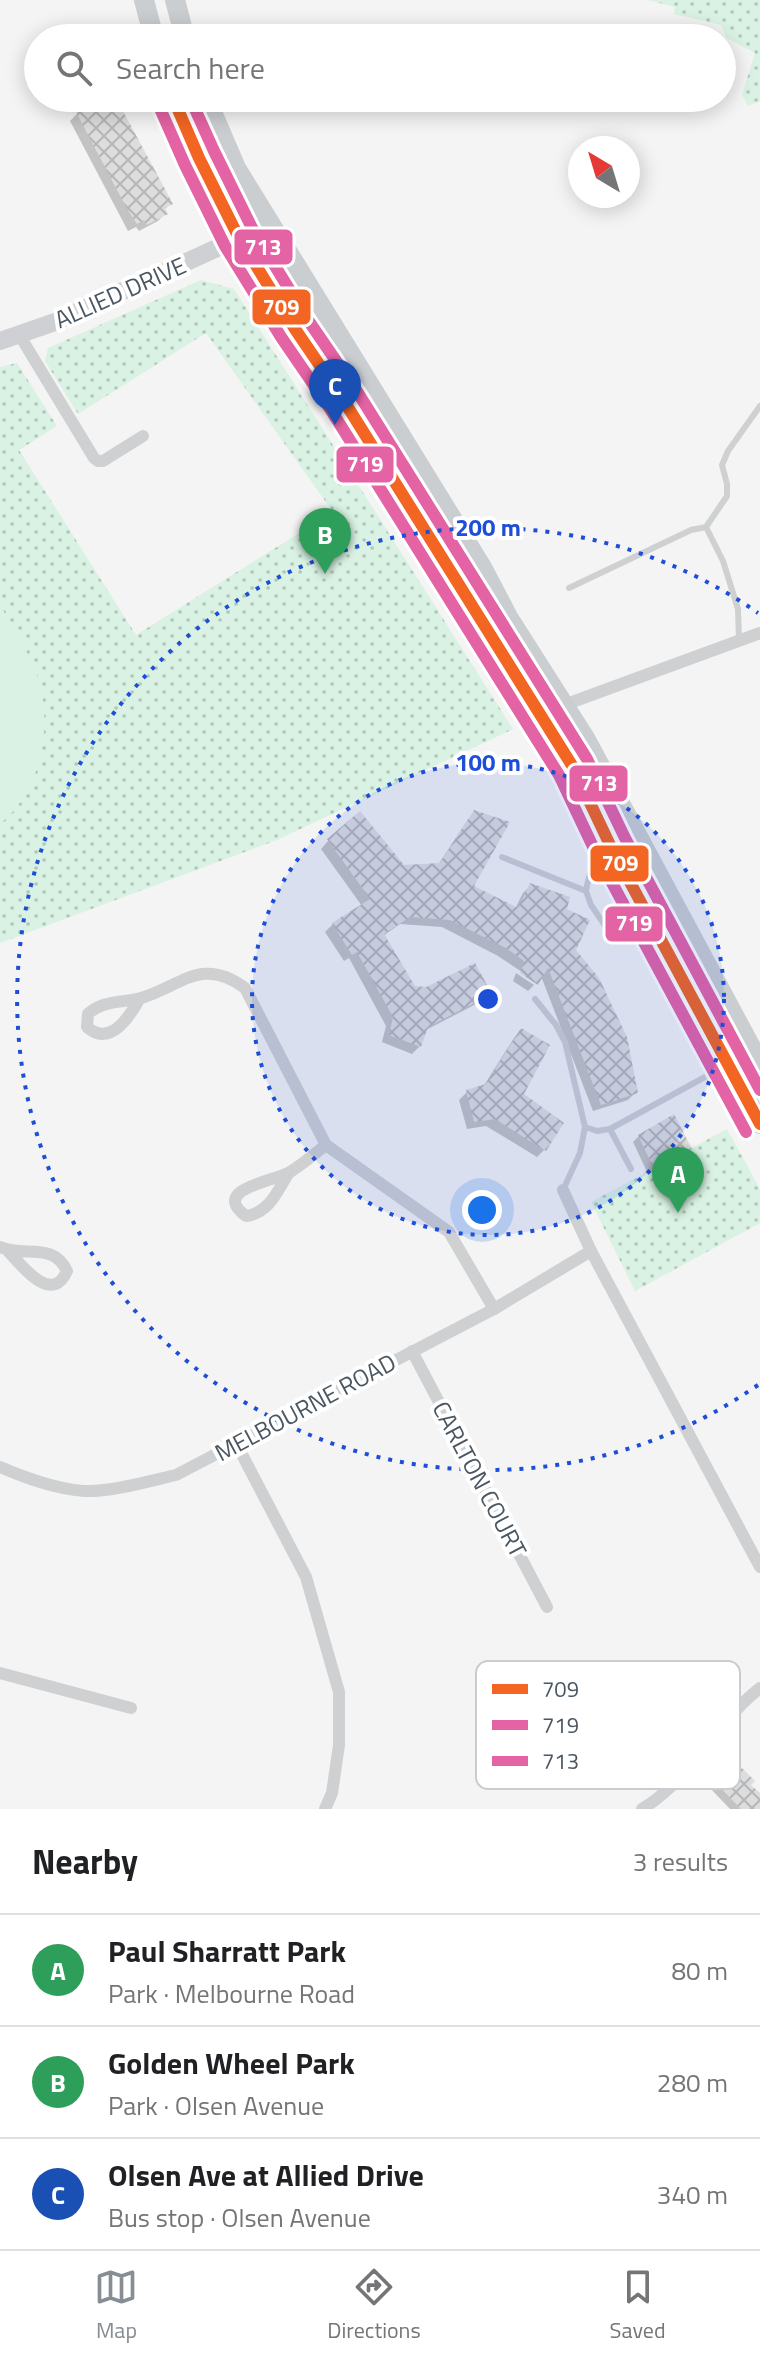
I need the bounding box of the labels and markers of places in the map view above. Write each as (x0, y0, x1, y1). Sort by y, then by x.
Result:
pin: C (309, 359, 361, 425)
pin: B (299, 508, 351, 574)
centre of rings (474, 985, 502, 1013)
pin: A (652, 1147, 704, 1213)

